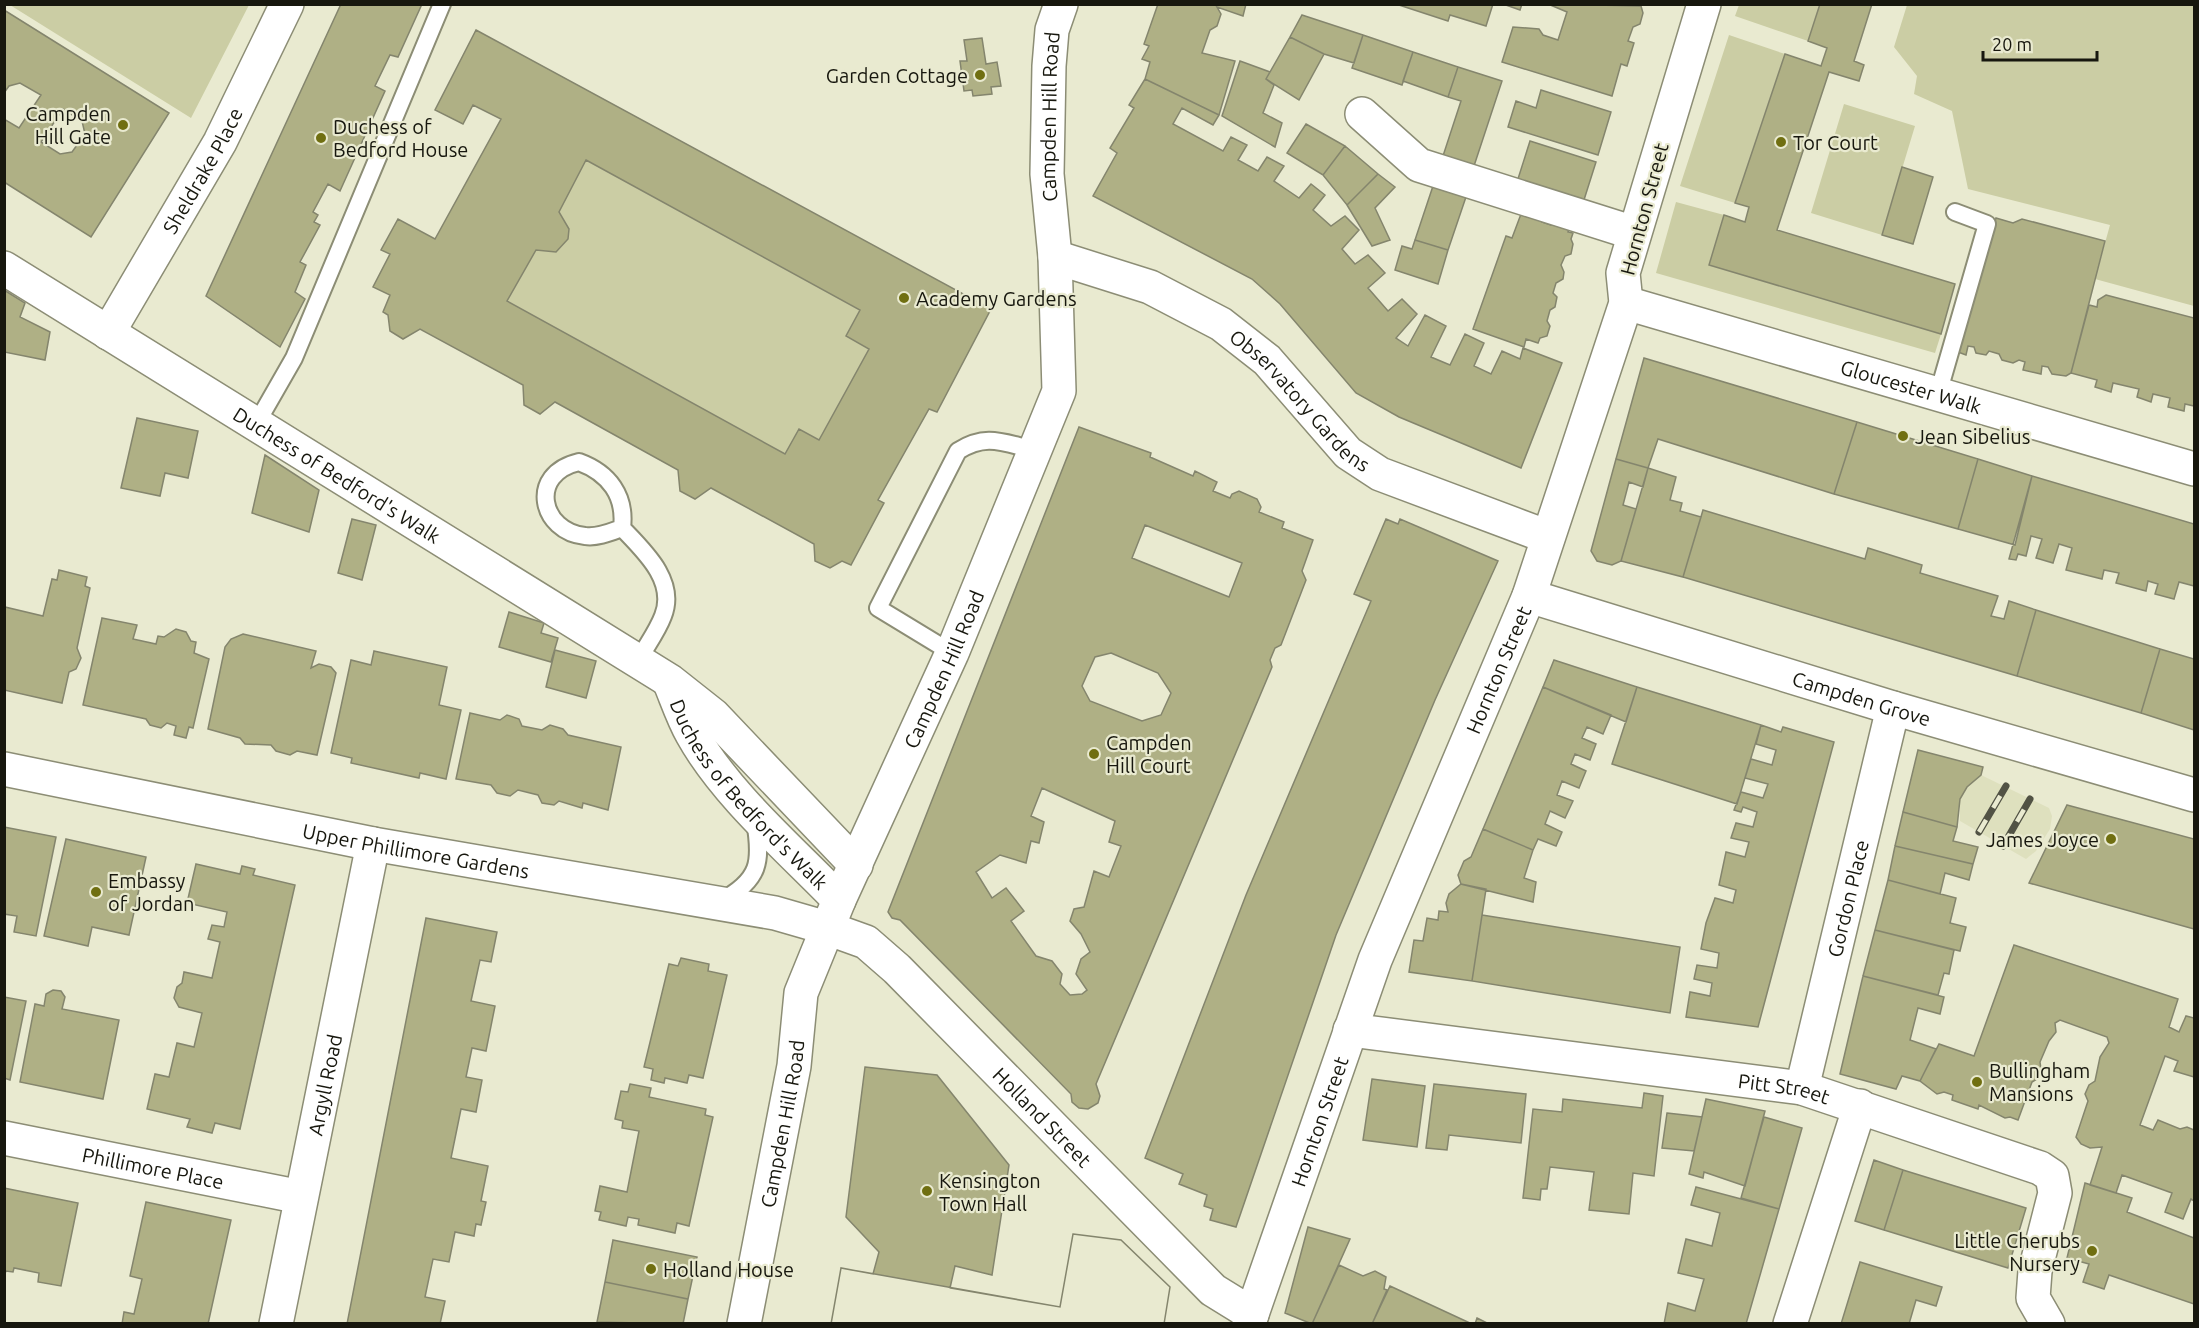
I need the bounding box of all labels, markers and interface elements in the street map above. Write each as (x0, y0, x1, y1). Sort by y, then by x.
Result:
scale bar (1983, 24, 2097, 62)
street label: Campden Hill Road (1035, 31, 1063, 203)
text: 20 m (1992, 34, 2032, 54)
place label: Garden Cottage (826, 64, 968, 87)
marker: Garden Cottage (973, 68, 987, 82)
place label: Campden Hill Gate (25, 102, 111, 148)
street label: Sheldrake Place (158, 104, 247, 237)
place label: Duchess of Bedford House (333, 115, 468, 161)
marker: Campden Hill Gate (116, 118, 130, 132)
marker: Duchess of Bedford House (314, 131, 328, 145)
place label: Tor Court (1793, 131, 1878, 154)
marker: Tor Court (1774, 135, 1788, 149)
street label: Hornton Street (1615, 140, 1673, 278)
place label: Academy Gardens (916, 287, 1077, 310)
marker: Academy Gardens (897, 291, 911, 305)
street label: Observatory Gardens (1226, 324, 1374, 476)
street label: Gloucester Walk (1838, 355, 1984, 418)
street label: Duchess of Bedford's Walk (229, 402, 445, 547)
place label: Jean Sibelius (1915, 425, 2030, 448)
marker: Jean Sibelius (1896, 429, 1910, 443)
street label: Campden Hill Road (899, 587, 988, 752)
street label: Hornton Street (1461, 602, 1535, 737)
street label: Campden Grove (1790, 666, 1934, 730)
street label: Duchess of Bedford's Walk (666, 696, 833, 894)
place label: Campden Hill Court (1106, 731, 1192, 777)
marker: Campden Hill Court (1087, 747, 1101, 761)
street label: Upper Phillimore Gardens (301, 818, 531, 882)
place label: James Joyce (1986, 828, 2099, 851)
marker: James Joyce (2104, 832, 2118, 846)
street label: Gordon Place (1822, 837, 1873, 959)
place label: Embassy of Jordan (108, 869, 194, 915)
marker: Embassy of Jordan (89, 885, 103, 899)
street label: Argyll Road (303, 1032, 346, 1138)
street label: Campden Hill Road (755, 1039, 808, 1210)
street label: Hornton Street (1286, 1053, 1352, 1189)
place label: Bullingham Mansions (1989, 1059, 2090, 1105)
street label: Holland Street (989, 1062, 1096, 1171)
street label: Pitt Street (1737, 1068, 1833, 1108)
marker: Bullingham Mansions (1970, 1075, 1984, 1089)
street label: Phillimore Place (80, 1142, 226, 1193)
place label: Kensington Town Hall (939, 1169, 1041, 1215)
marker: Kensington Town Hall (920, 1184, 934, 1198)
place label: Little Cherubs Nursery (1954, 1229, 2080, 1275)
marker: Little Cherubs Nursery (2085, 1244, 2099, 1258)
place label: Holland House (663, 1258, 794, 1281)
marker: Holland House (644, 1262, 658, 1276)

